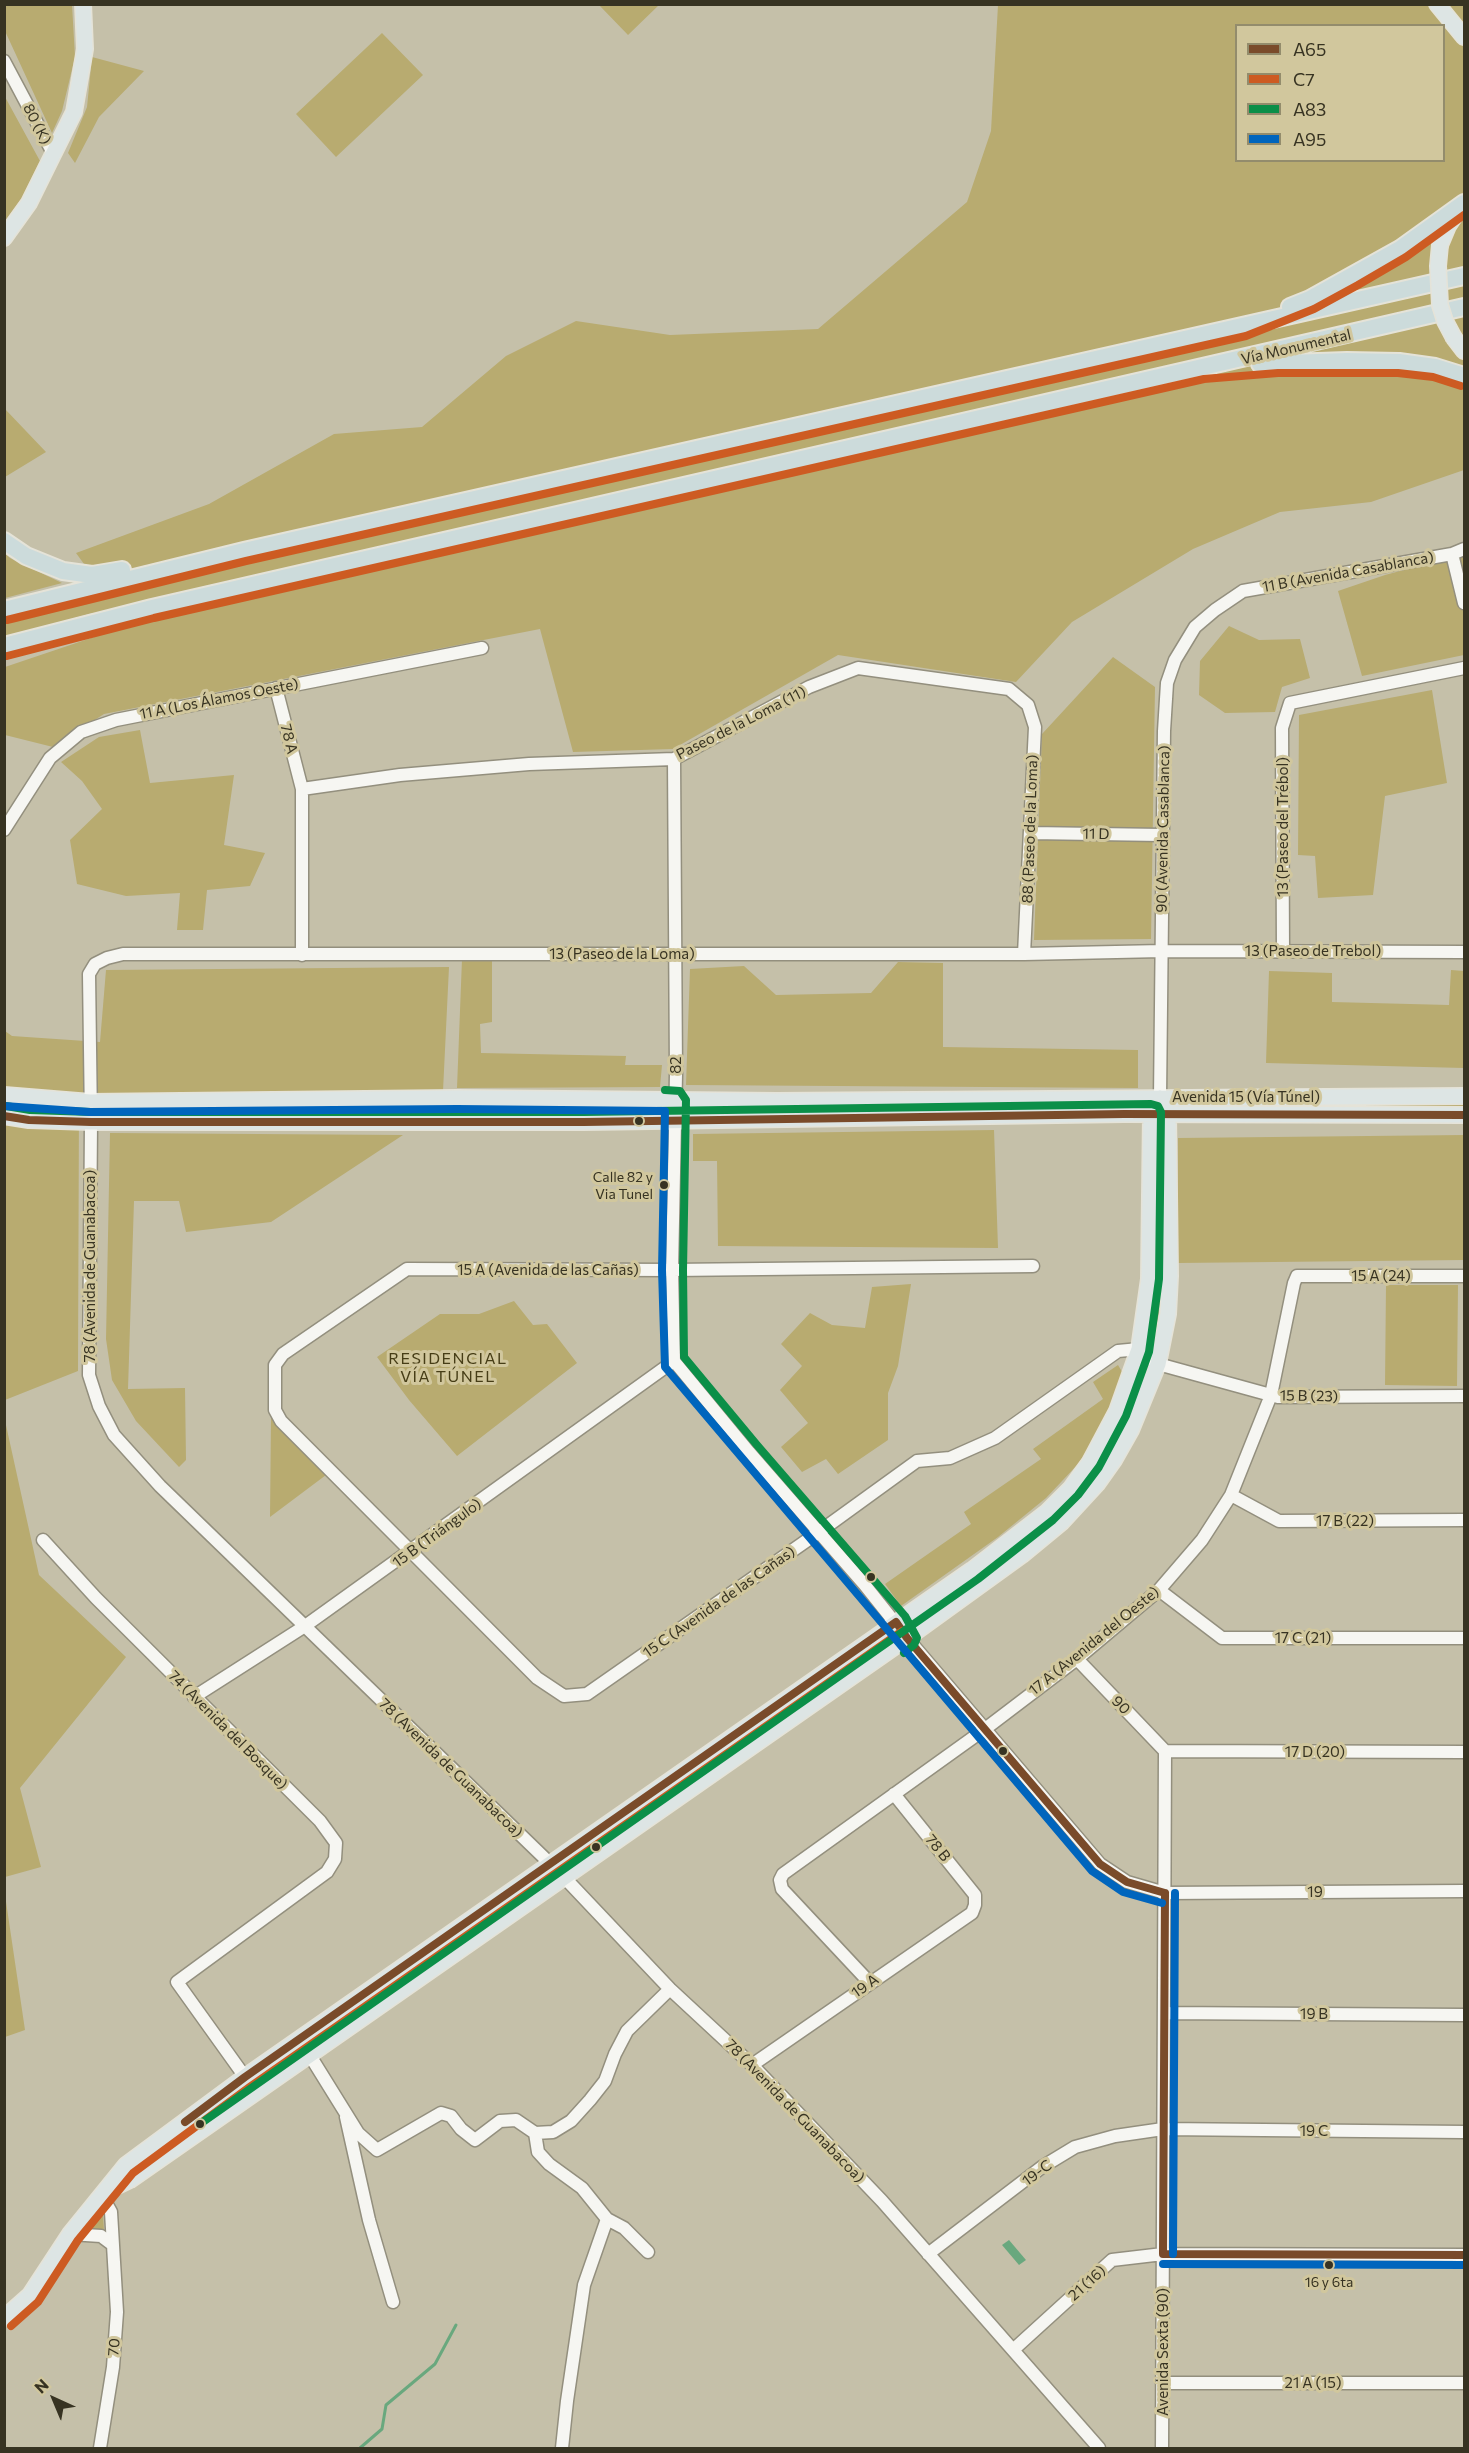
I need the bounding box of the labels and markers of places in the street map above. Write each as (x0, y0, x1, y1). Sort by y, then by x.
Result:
unlabelled marker (633, 1115, 645, 1127)
place label: Calle 82 y Via Tunel (593, 1169, 653, 1202)
marker: Calle 82 y Via Tunel (658, 1179, 670, 1191)
unlabelled marker (865, 1571, 877, 1583)
unlabelled marker (997, 1745, 1009, 1757)
unlabelled marker (590, 1841, 602, 1853)
unlabelled marker (194, 2118, 206, 2130)
marker: 16 y 6ta (1323, 2259, 1335, 2271)
place label: 16 y 6ta (1305, 2274, 1353, 2290)

